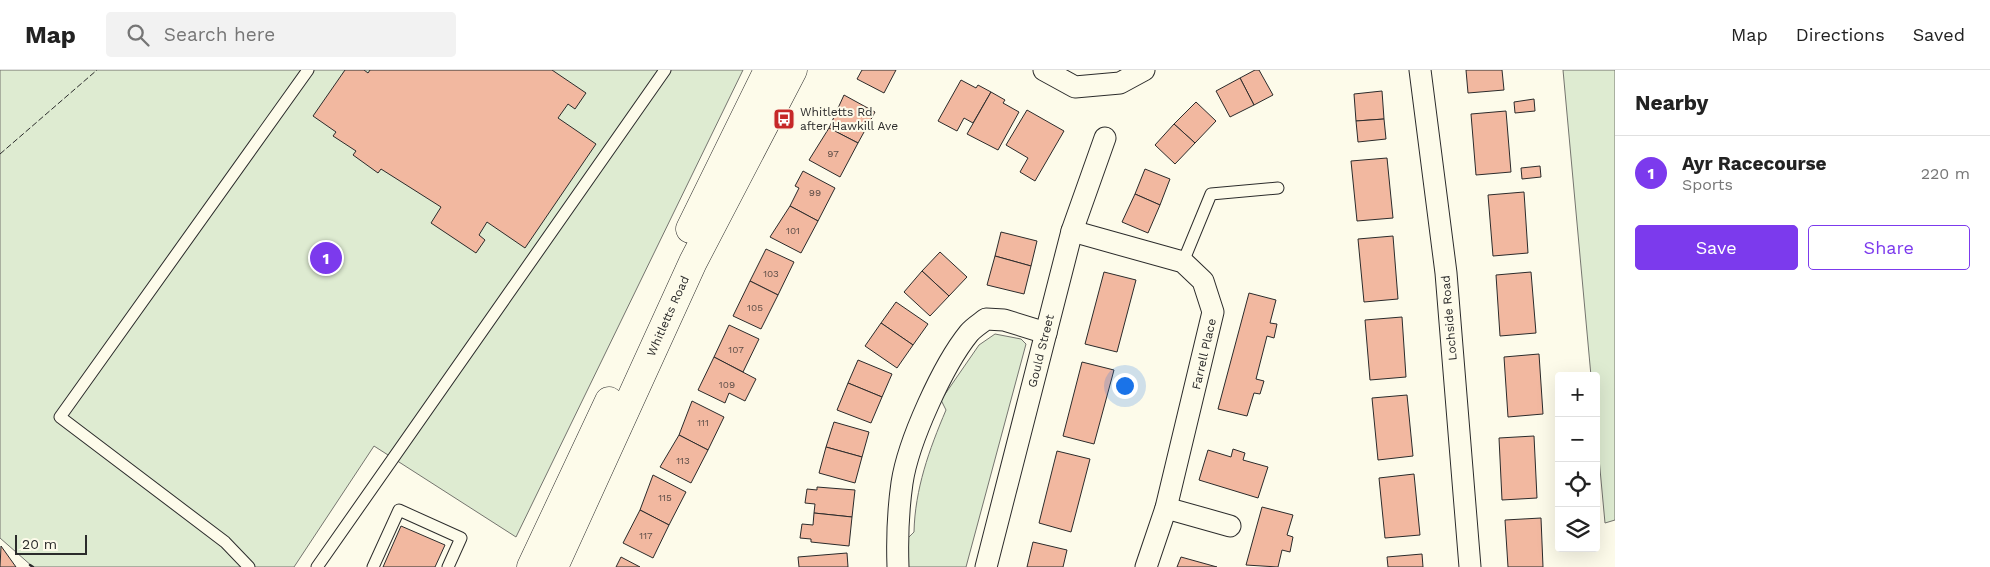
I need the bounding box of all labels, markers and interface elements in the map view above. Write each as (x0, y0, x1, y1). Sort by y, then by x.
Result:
search box (106, 12, 456, 57)
text: Map (25, 21, 76, 49)
icon: search (124, 21, 152, 49)
text: Search here (164, 23, 275, 46)
text: Map (1731, 24, 1768, 45)
text: Directions (1796, 24, 1885, 45)
text: Saved (1913, 24, 1965, 45)
text: Nearby (1635, 90, 1708, 115)
place label: Whitletts Rd after Hawkill Ave (800, 105, 898, 133)
bus stop icon: Whitletts Rd after Hawkill Ave (772, 107, 796, 131)
house number: 97 (827, 148, 839, 159)
text: Ayr Racecourse (1682, 152, 1827, 175)
text: 1 (1648, 164, 1654, 183)
text: 220 m (1921, 164, 1970, 183)
text: Sports (1682, 175, 1733, 194)
house number: 99 (809, 187, 821, 198)
house number: 101 (786, 225, 800, 236)
button: Save (1635, 225, 1798, 270)
button: Share (1808, 225, 1970, 270)
pin: 1 (310, 239, 342, 277)
house number: 103 (763, 268, 779, 279)
street label: Whitletts Road (644, 274, 692, 358)
street label: Lochside Road (1438, 275, 1460, 361)
house number: 105 (747, 302, 763, 313)
street label: Gould Street (1025, 313, 1057, 389)
street label: Farrell Place (1189, 317, 1219, 391)
house number: 107 (728, 344, 744, 355)
map controls (1555, 372, 1600, 552)
button: + (1555, 372, 1600, 417)
your location (1112, 373, 1138, 399)
house number: 109 (719, 379, 735, 390)
house number: 111 (697, 417, 709, 428)
button: − (1555, 417, 1600, 462)
house number: 113 (676, 455, 690, 466)
button: locate (1555, 462, 1600, 507)
house number: 115 (658, 492, 672, 503)
button: layers (1555, 507, 1600, 552)
house number: 117 (639, 530, 653, 541)
scale bar (15, 532, 88, 555)
text: 20 m (22, 536, 57, 552)

